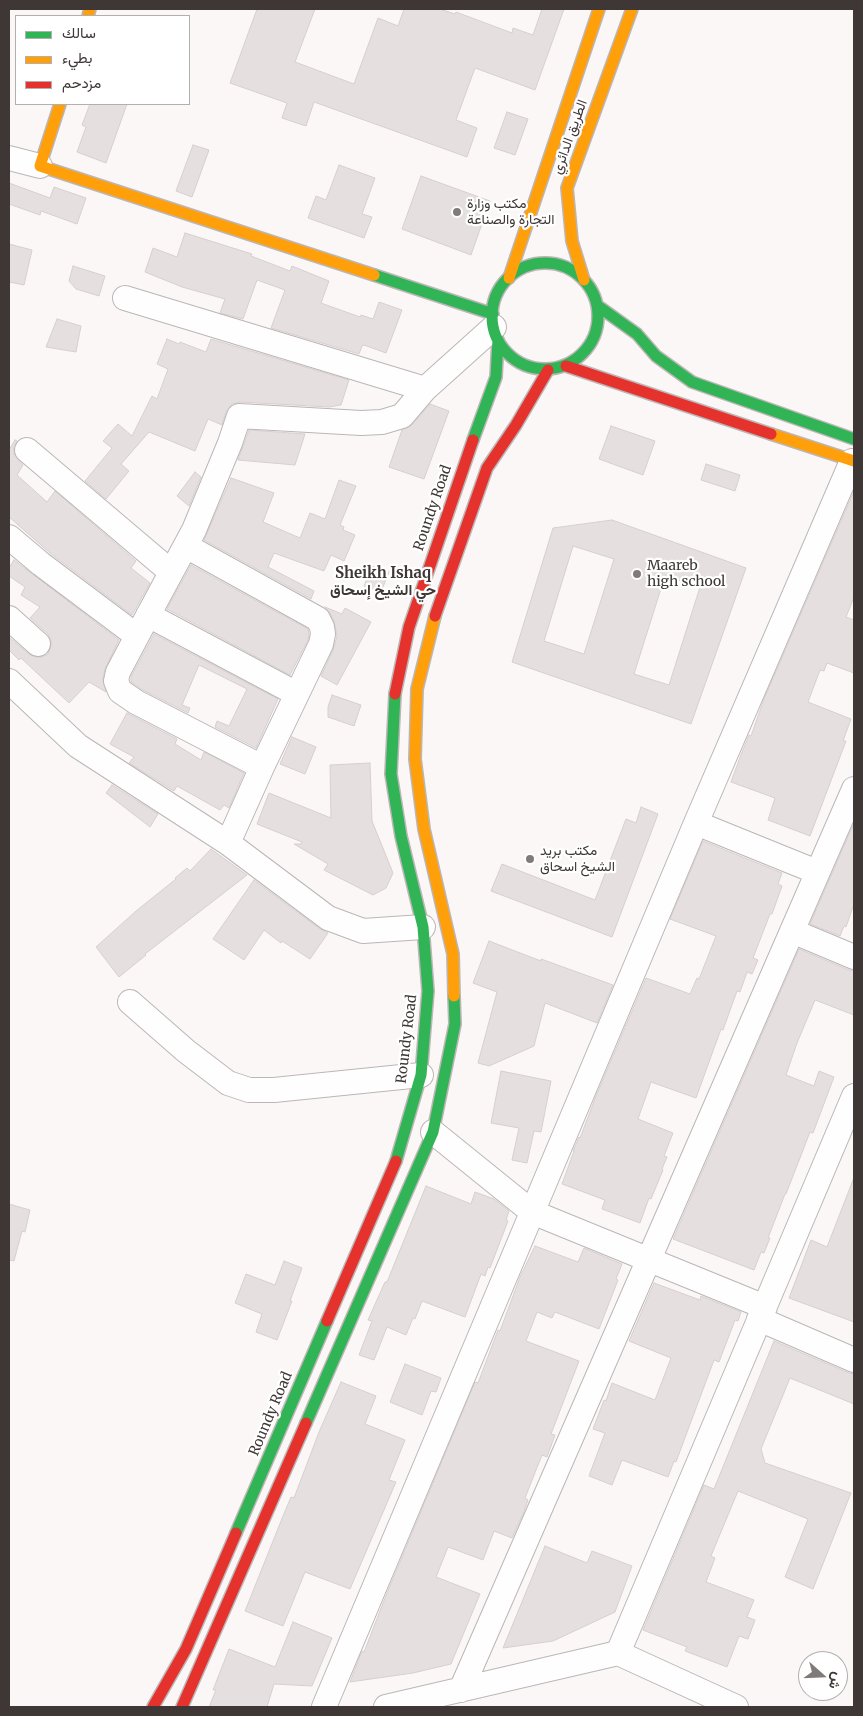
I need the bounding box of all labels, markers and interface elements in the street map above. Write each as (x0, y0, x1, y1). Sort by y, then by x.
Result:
legend (15, 15, 190, 105)
text: سالك (62, 23, 96, 42)
text: بطيء (62, 48, 92, 67)
text: مزدحم (62, 73, 101, 92)
street label: الطريق الدائري (549, 97, 591, 177)
place label: مكتب وزارة التجارة والصناعة (467, 196, 555, 228)
marker: مكتب وزارة التجارة والصناعة (451, 206, 463, 218)
street label: Roundy Road (410, 463, 456, 553)
place label: Maareb high school (647, 558, 725, 590)
district label: Sheikh Ishaq حي الشيخ إسحاق (330, 565, 436, 600)
marker: Maareb high school (631, 568, 643, 580)
place label: مكتب بريد الشيخ اسحاق (540, 843, 615, 876)
marker: مكتب بريد الشيخ اسحاق (524, 853, 536, 865)
street label: Roundy Road (393, 994, 421, 1084)
street label: Roundy Road (246, 1369, 296, 1459)
north arrow (798, 1651, 848, 1701)
text: ش (825, 1670, 847, 1692)

